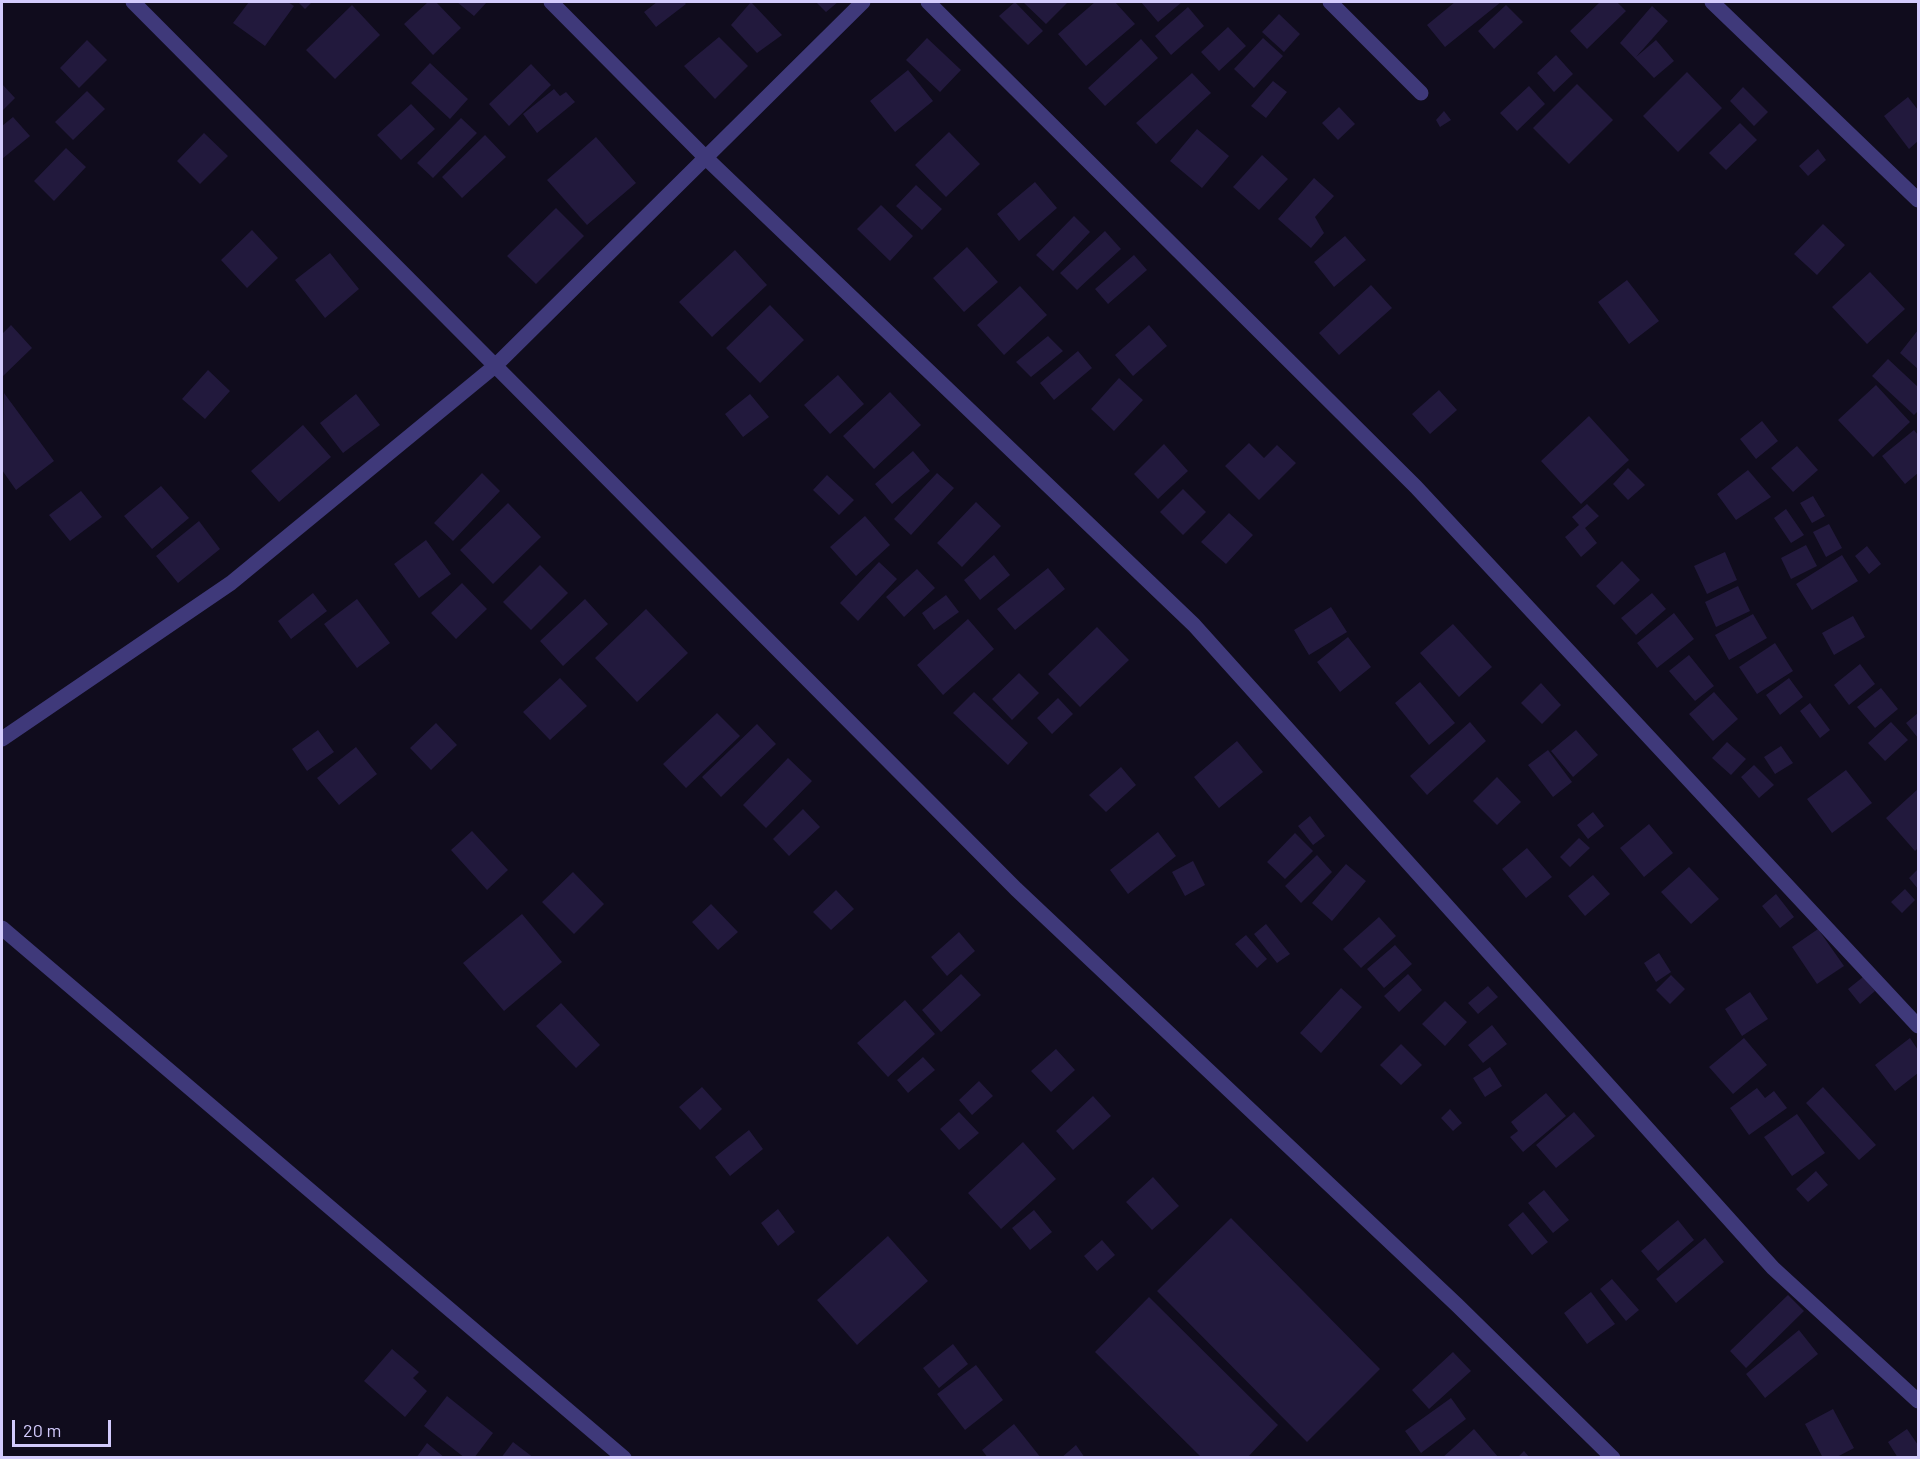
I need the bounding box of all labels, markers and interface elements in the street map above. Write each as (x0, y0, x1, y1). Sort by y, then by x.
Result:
scale bar (15, 1408, 114, 1446)
text: 20 m (23, 1419, 61, 1441)

